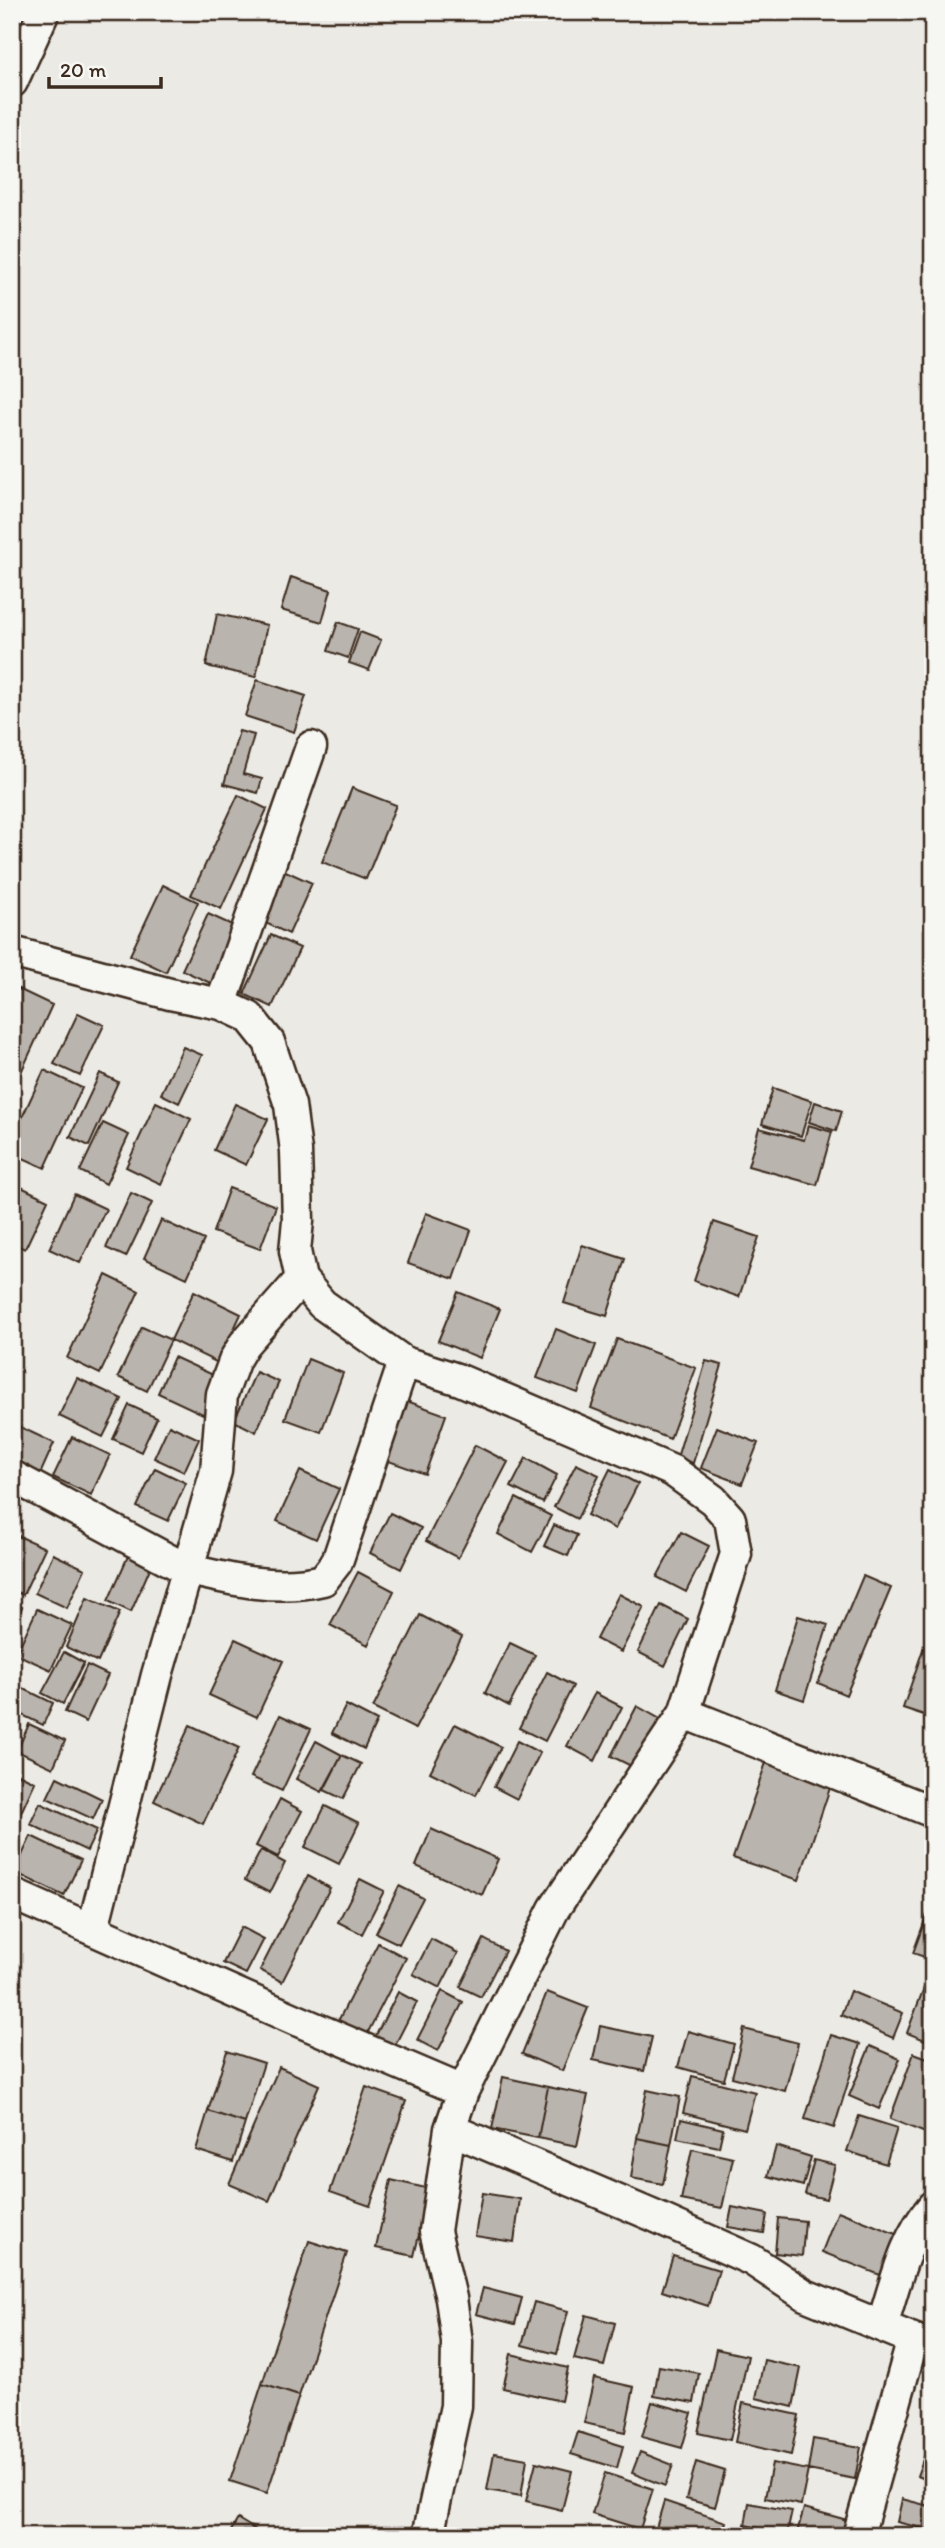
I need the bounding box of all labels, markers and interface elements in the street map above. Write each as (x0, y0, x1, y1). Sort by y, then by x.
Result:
scale bar (49, 46, 161, 90)
text: 20 m (60, 57, 107, 82)

